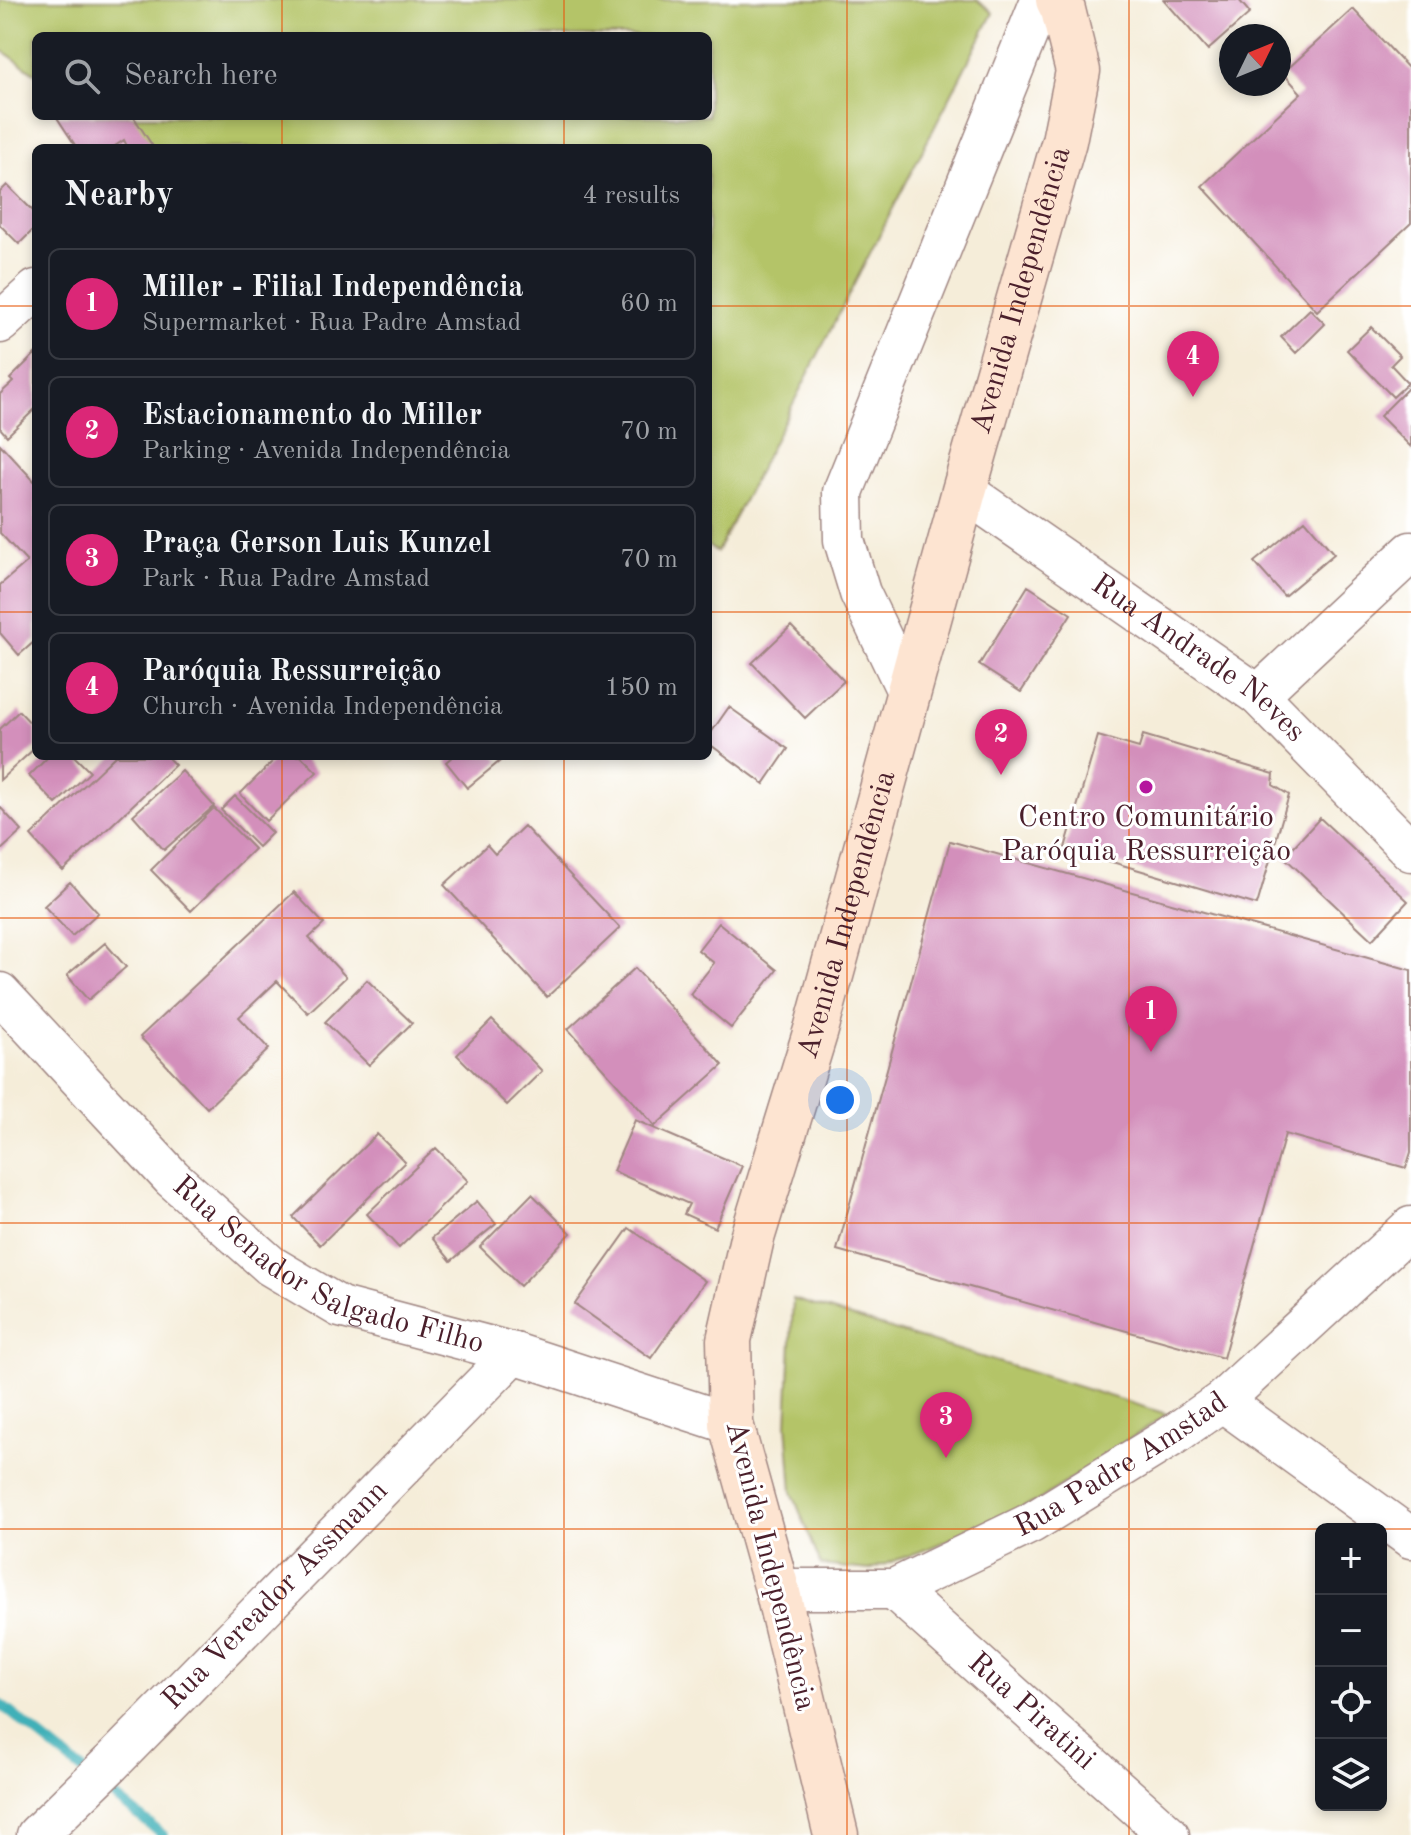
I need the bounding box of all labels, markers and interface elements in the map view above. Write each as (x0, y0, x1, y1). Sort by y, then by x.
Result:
north arrow (1219, 24, 1291, 96)
search box (32, 32, 712, 120)
icon: search (60, 54, 104, 98)
text: Search here (124, 61, 278, 91)
street label: Avenida Independência (966, 143, 1077, 438)
text: Nearby (64, 179, 174, 213)
text: 4 results (582, 183, 680, 209)
text: Miller - Filial Independência (142, 273, 524, 303)
text: 1 (84, 291, 100, 317)
text: 60 m (620, 291, 678, 317)
text: Supermarket · Rua Padre Amstad (142, 310, 521, 336)
pin: 4 (1167, 331, 1219, 397)
text: Estacionamento do Miller (142, 401, 482, 431)
text: 2 (84, 419, 100, 445)
text: 70 m (620, 419, 678, 445)
text: Parking · Avenida Independência (142, 438, 510, 464)
text: Praça Gerson Luis Kunzel (142, 529, 491, 559)
text: 3 (84, 547, 100, 573)
text: 70 m (620, 547, 678, 573)
text: Park · Rua Padre Amstad (142, 566, 430, 592)
street label: Rua Andrade Neves (1086, 569, 1310, 748)
text: Paróquia Ressurreição (142, 657, 442, 687)
text: 4 (84, 675, 100, 701)
text: 150 m (605, 675, 678, 701)
text: Church · Avenida Independência (142, 694, 503, 720)
pin: 2 (975, 709, 1027, 775)
street label: Avenida Independência (793, 767, 902, 1062)
marker: Centro Comunitário Paróquia Ressurreição (1137, 778, 1155, 796)
place label: Centro Comunitário Paróquia Ressurreição (1001, 803, 1291, 867)
pin: 1 (1125, 986, 1177, 1052)
your location (820, 1080, 860, 1120)
street label: Rua Senador Salgado Filho (167, 1171, 487, 1359)
street label: Rua Padre Amstad (1010, 1387, 1233, 1543)
pin: 3 (920, 1392, 972, 1458)
street label: Avenida Independência (720, 1418, 821, 1714)
street label: Rua Vereador Assmann (157, 1476, 394, 1716)
map controls (1315, 1523, 1387, 1811)
button: + (1315, 1523, 1387, 1595)
button: − (1315, 1595, 1387, 1667)
street label: Rua Piratini (962, 1647, 1101, 1776)
button: locate (1315, 1667, 1387, 1739)
button: layers (1315, 1739, 1387, 1811)

